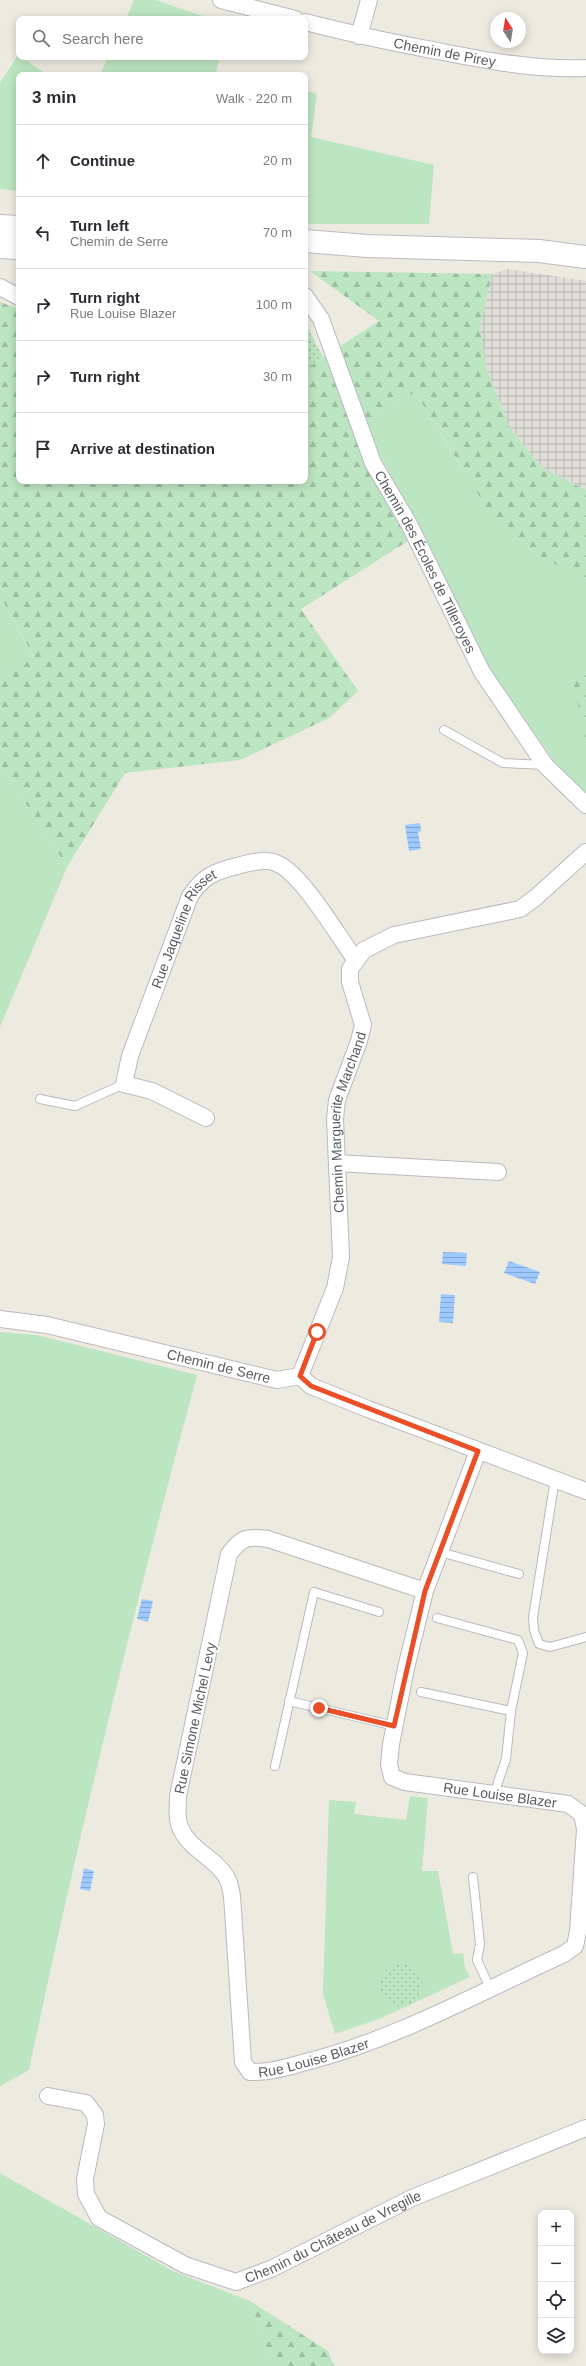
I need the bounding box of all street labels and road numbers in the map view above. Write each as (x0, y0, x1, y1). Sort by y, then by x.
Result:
street label: Chemin de Pirey (392, 35, 497, 70)
street label: Chemin des Écoles de Tilleroyes (371, 468, 479, 656)
street label: Rue Jaqueline Risset (148, 866, 219, 991)
street label: Chemin Marguerite Marchand (327, 1030, 369, 1213)
street label: Chemin de Serre (165, 1346, 272, 1386)
street label: Rue Simone Michel Levy (171, 1641, 219, 1795)
street label: Rue Louise Blazer (442, 1779, 558, 1811)
street label: Rue Louise Blazer (257, 2035, 372, 2080)
street label: Chemin du Château de Vregille (242, 2187, 424, 2286)

